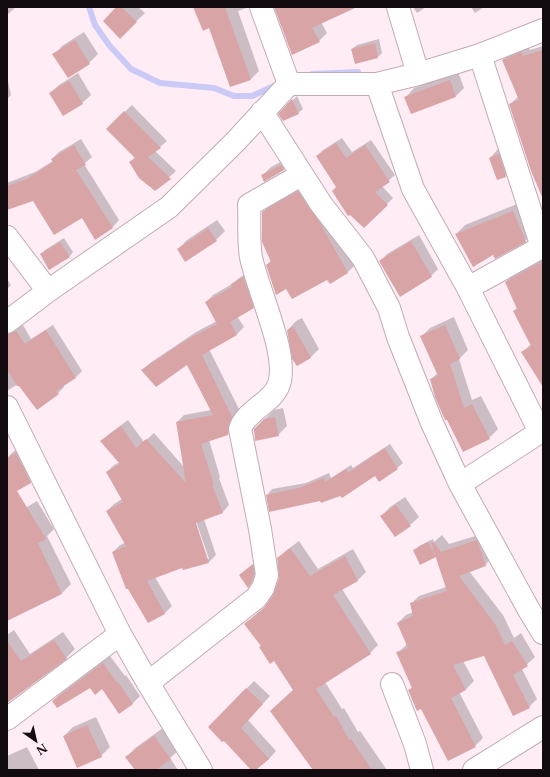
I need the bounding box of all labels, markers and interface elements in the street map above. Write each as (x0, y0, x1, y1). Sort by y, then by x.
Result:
north arrow (16, 721, 56, 761)
text: N (33, 741, 50, 758)

